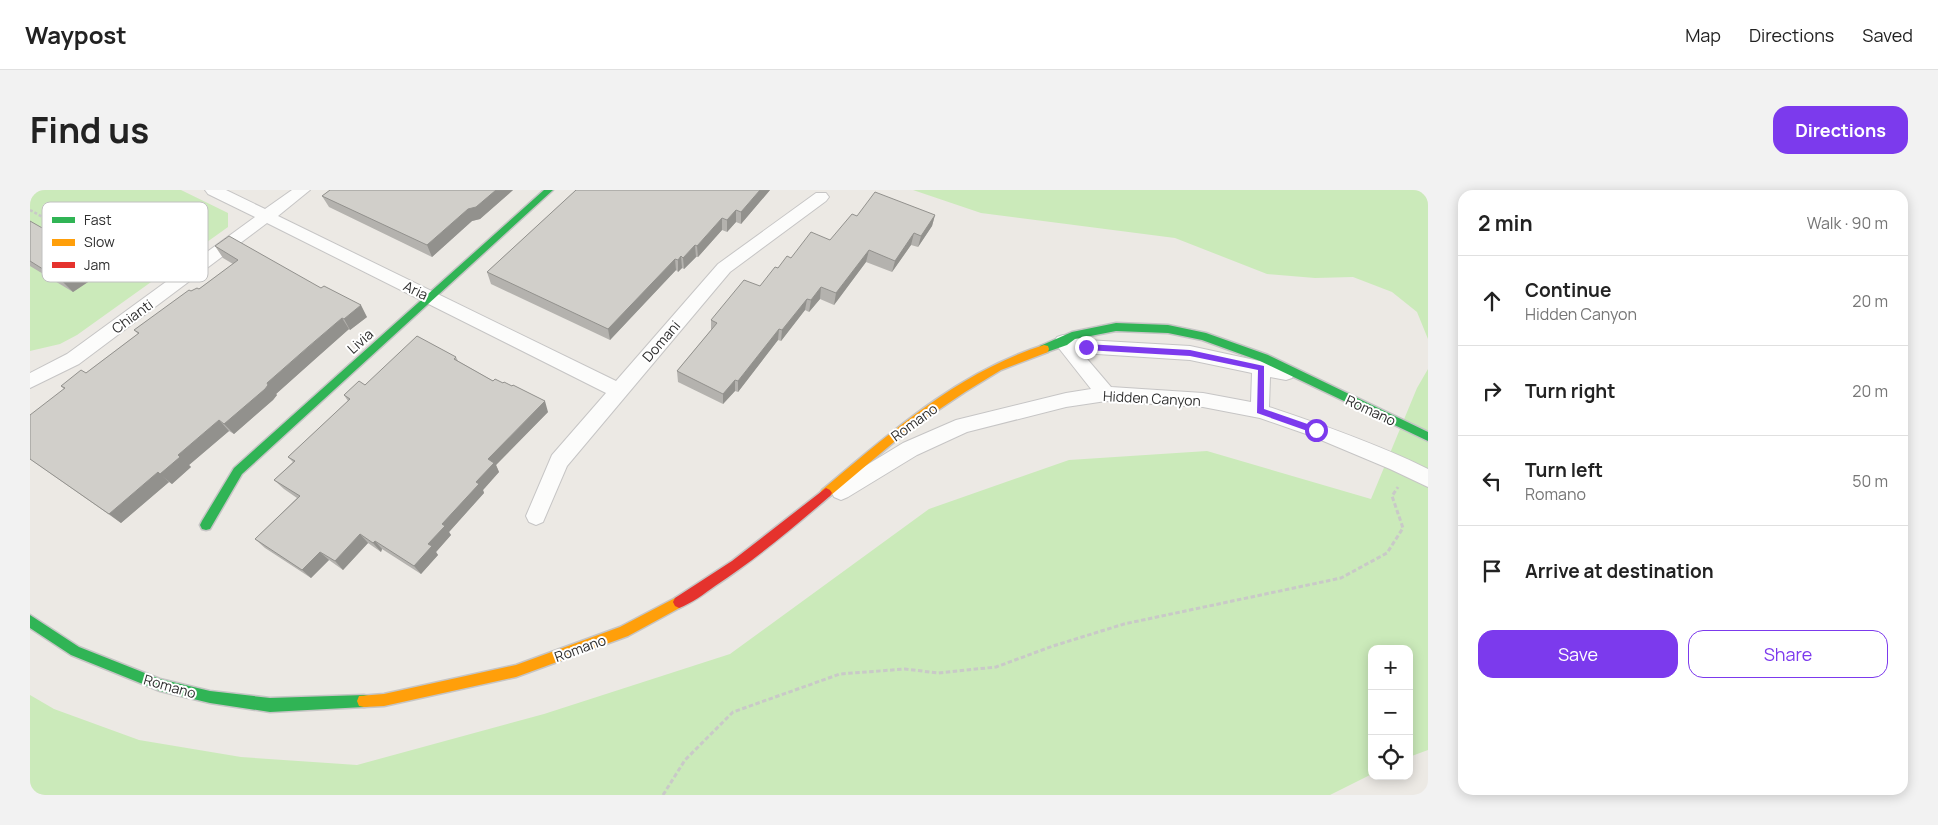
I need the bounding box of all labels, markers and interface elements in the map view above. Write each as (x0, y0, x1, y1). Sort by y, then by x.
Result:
text: Waypost (25, 18, 127, 51)
text: Map (1685, 23, 1721, 47)
text: Directions (1749, 23, 1834, 47)
text: Saved (1862, 23, 1913, 47)
text: Find us (30, 106, 149, 154)
button: Directions (1773, 106, 1908, 154)
legend (42, 202, 208, 282)
text: 2 min (1478, 209, 1533, 237)
text: Fast (84, 210, 112, 229)
text: Walk · 90 m (1807, 212, 1888, 234)
text: Slow (84, 232, 115, 251)
text: Jam (84, 255, 110, 274)
street label: Aria (401, 276, 431, 304)
text: Continue (1525, 277, 1611, 303)
icon: ahead (1478, 287, 1506, 315)
text: 20 m (1852, 290, 1888, 312)
street label: Chianti (108, 295, 156, 337)
text: Hidden Canyon (1525, 303, 1637, 325)
street label: Domani (638, 316, 684, 366)
street label: Livia (343, 324, 377, 358)
route end (1075, 336, 1098, 359)
icon: right (1478, 377, 1506, 405)
text: Turn right (1525, 378, 1615, 404)
text: 20 m (1852, 380, 1888, 402)
street label: Hidden Canyon (1103, 386, 1201, 410)
street label: Romano (1343, 390, 1399, 430)
street label: Romano (887, 399, 941, 445)
route start (1305, 419, 1328, 442)
text: Turn left (1525, 457, 1603, 483)
icon: left (1478, 467, 1506, 495)
text: 50 m (1852, 470, 1888, 492)
text: Romano (1525, 483, 1586, 505)
icon: arrive (1478, 557, 1506, 585)
text: Arrive at destination (1525, 558, 1714, 584)
street label: Romano (552, 630, 608, 666)
button: Save (1478, 630, 1678, 678)
button: Share (1688, 630, 1888, 678)
map controls (1368, 645, 1413, 780)
button: + (1368, 645, 1413, 690)
street label: Romano (142, 670, 198, 702)
button: − (1368, 690, 1413, 735)
button: locate (1368, 735, 1413, 780)

